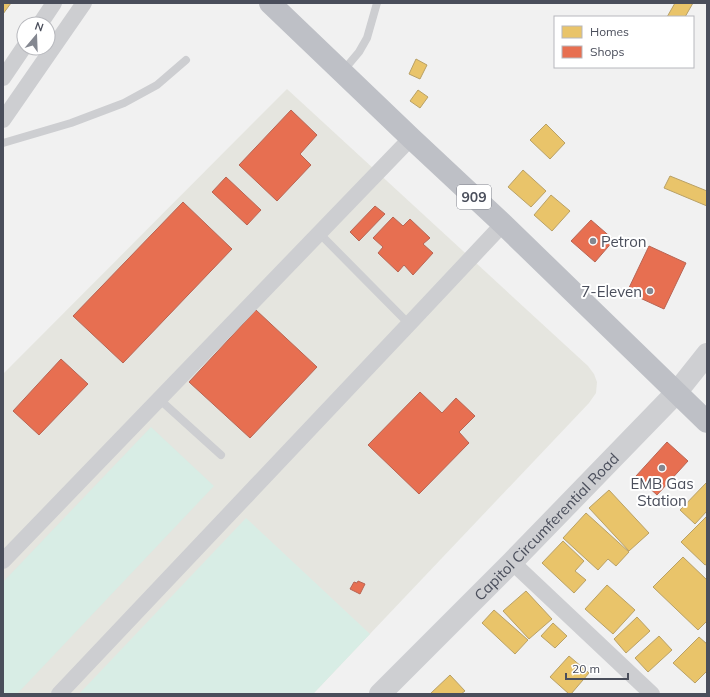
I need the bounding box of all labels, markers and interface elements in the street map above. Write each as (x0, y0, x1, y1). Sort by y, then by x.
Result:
north arrow (16, 16, 56, 56)
legend (554, 16, 694, 68)
text: N (33, 19, 45, 35)
text: Homes (590, 24, 629, 39)
text: Shops (590, 44, 625, 59)
road number: 909 (457, 185, 491, 209)
place label: Petron (601, 232, 647, 251)
marker: Petron (588, 236, 598, 246)
place label: 7-Eleven (581, 282, 642, 301)
marker: 7-Eleven (645, 286, 655, 296)
street label: Capitol Circumferential Road (470, 449, 622, 604)
marker: EMB Gas Station (657, 463, 667, 473)
place label: EMB Gas Station (630, 474, 694, 510)
scale bar (566, 655, 628, 681)
text: 20 m (572, 661, 600, 676)

